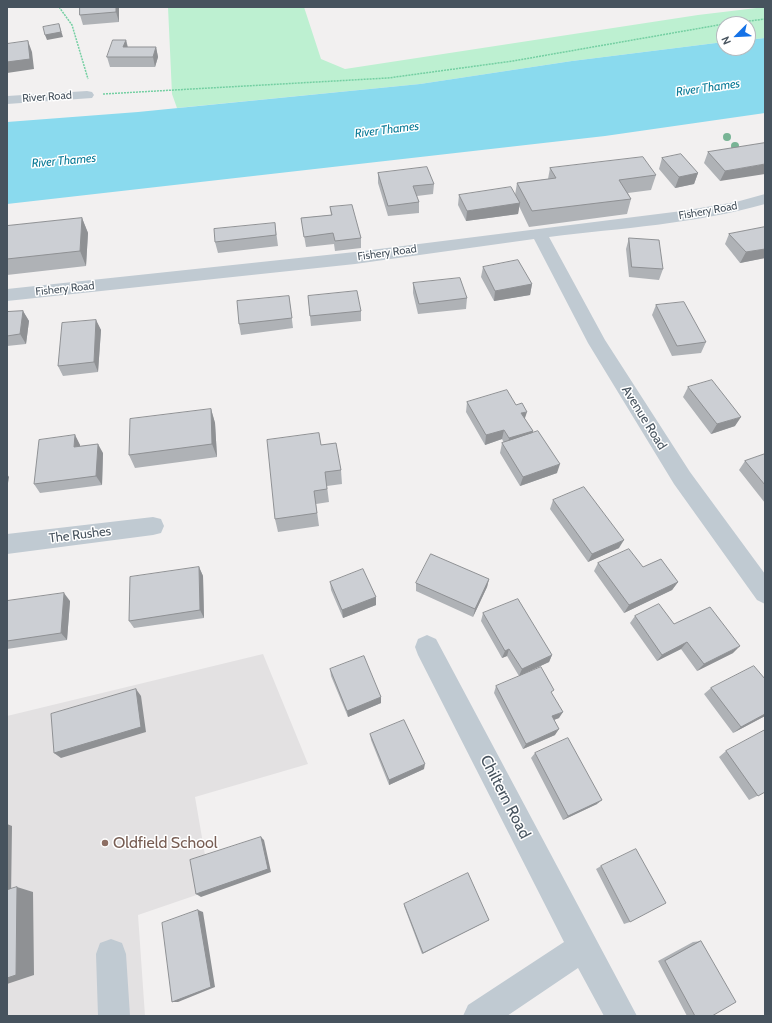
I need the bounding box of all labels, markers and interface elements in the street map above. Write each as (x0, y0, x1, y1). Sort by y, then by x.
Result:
north arrow (716, 16, 756, 56)
text: N (718, 34, 734, 47)
water label: River Thames (675, 76, 741, 100)
street label: River Road (22, 89, 72, 105)
water label: River Thames (354, 119, 420, 141)
water label: River Thames (31, 151, 97, 171)
street label: Fishery Road (678, 199, 738, 223)
street label: Fishery Road (357, 242, 417, 264)
street label: Fishery Road (35, 279, 95, 299)
street label: Avenue Road (618, 383, 670, 453)
street label: The Rushes (48, 523, 112, 547)
street label: Chiltern Road (476, 752, 534, 842)
place label: Oldfield School (113, 833, 218, 853)
marker: Oldfield School (100, 838, 110, 848)

